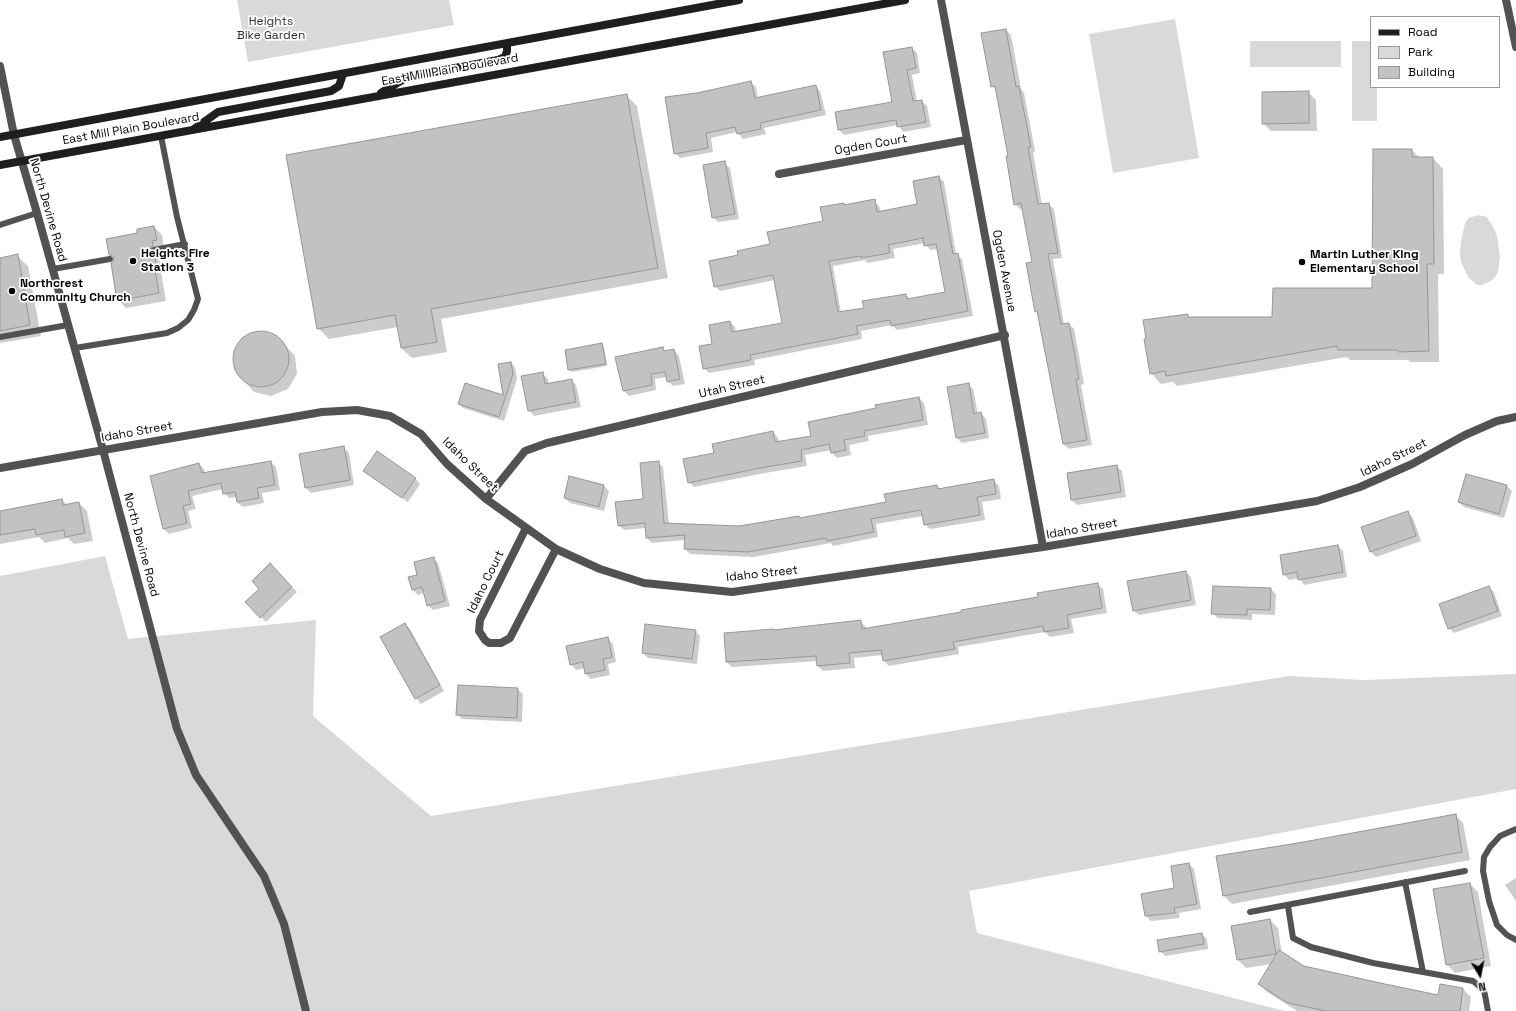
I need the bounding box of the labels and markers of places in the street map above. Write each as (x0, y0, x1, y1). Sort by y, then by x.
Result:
place label: Heights Fire Station 3 (141, 247, 210, 275)
place label: Martin Luther King Elementary School (1310, 248, 1419, 276)
marker: Heights Fire Station 3 (128, 256, 138, 266)
marker: Martin Luther King Elementary School (1297, 257, 1307, 267)
place label: Northcrest Community Church (20, 277, 131, 305)
marker: Northcrest Community Church (7, 286, 17, 296)

